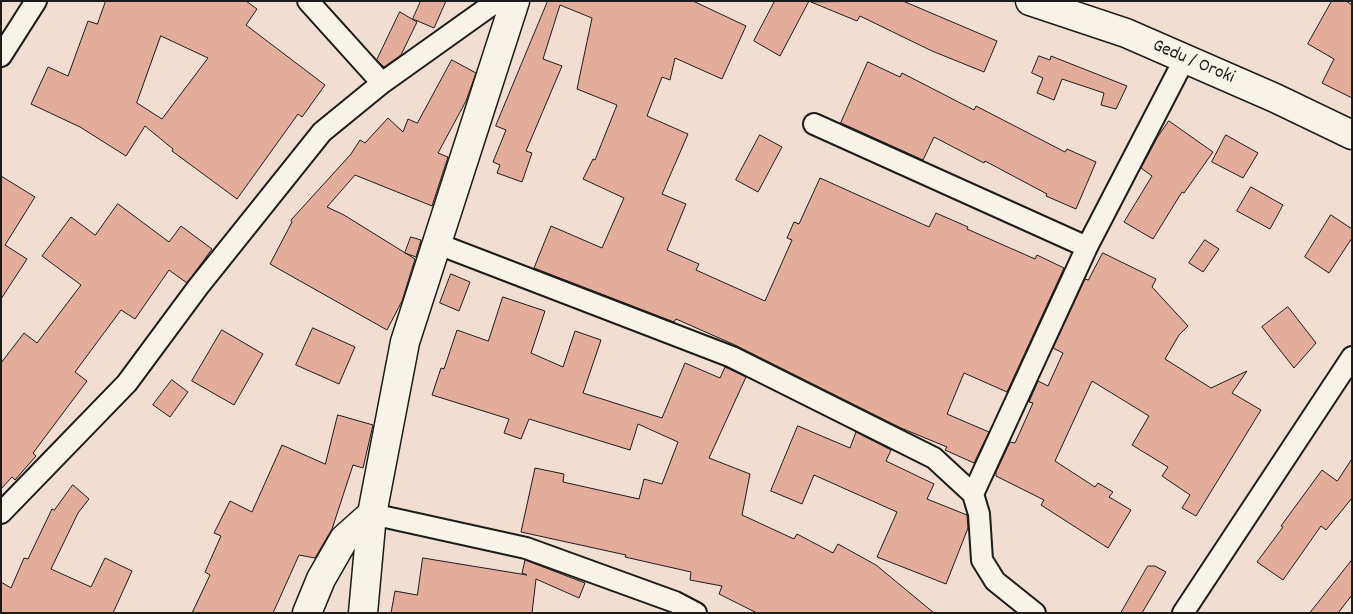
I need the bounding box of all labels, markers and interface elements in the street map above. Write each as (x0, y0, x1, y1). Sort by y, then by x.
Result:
street label: Gedu / Oroki (1149, 36, 1237, 90)

